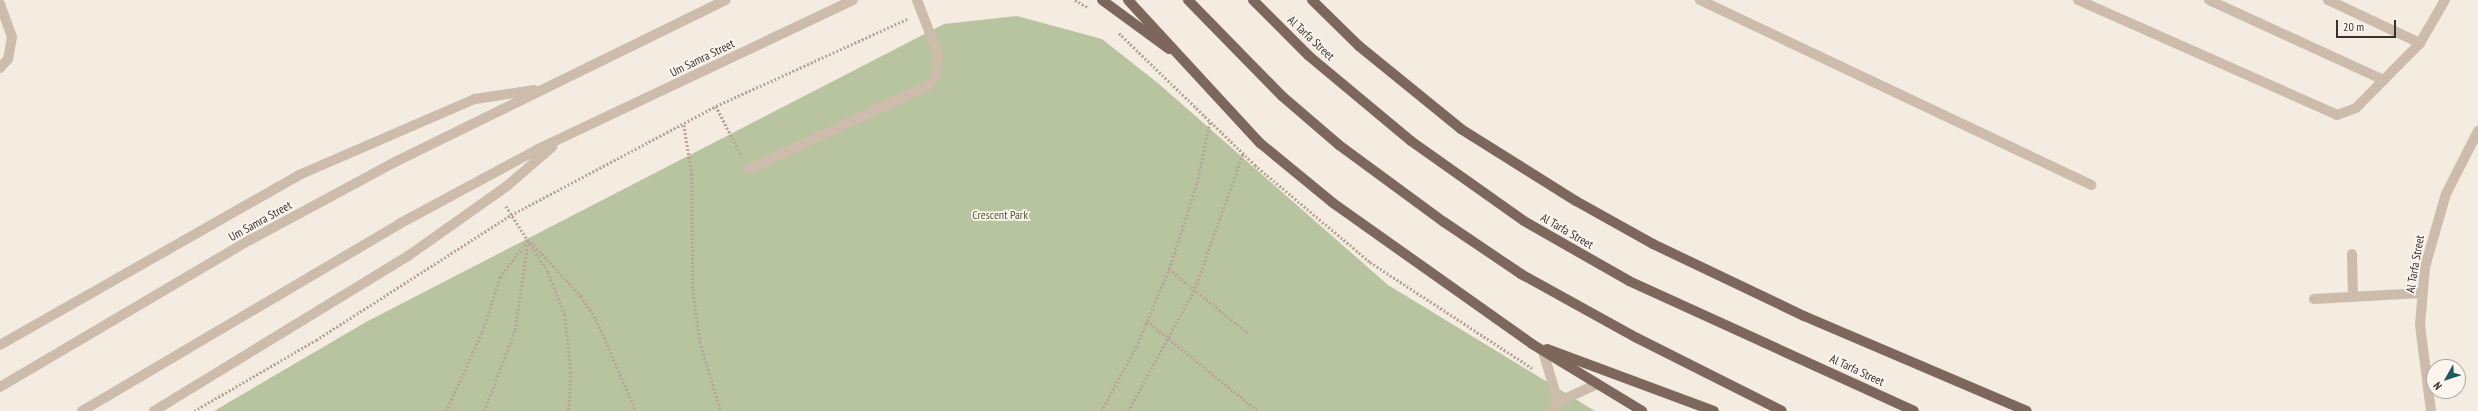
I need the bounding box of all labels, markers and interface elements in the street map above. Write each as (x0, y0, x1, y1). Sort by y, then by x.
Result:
scale bar (2338, 12, 2398, 38)
street label: Al Tarfa Street (1285, 13, 1337, 63)
text: 20 m (2343, 19, 2364, 34)
street label: Um Samra Street (667, 36, 737, 80)
street label: Um Samra Street (226, 198, 294, 244)
park label: Crescent Park (972, 208, 1028, 222)
street label: Al Tarfa Street (1538, 210, 1596, 252)
street label: Al Tarfa Street (2403, 234, 2427, 294)
street label: Al Tarfa Street (1827, 351, 1887, 389)
north arrow (2426, 359, 2466, 399)
text: N (2430, 379, 2445, 393)

